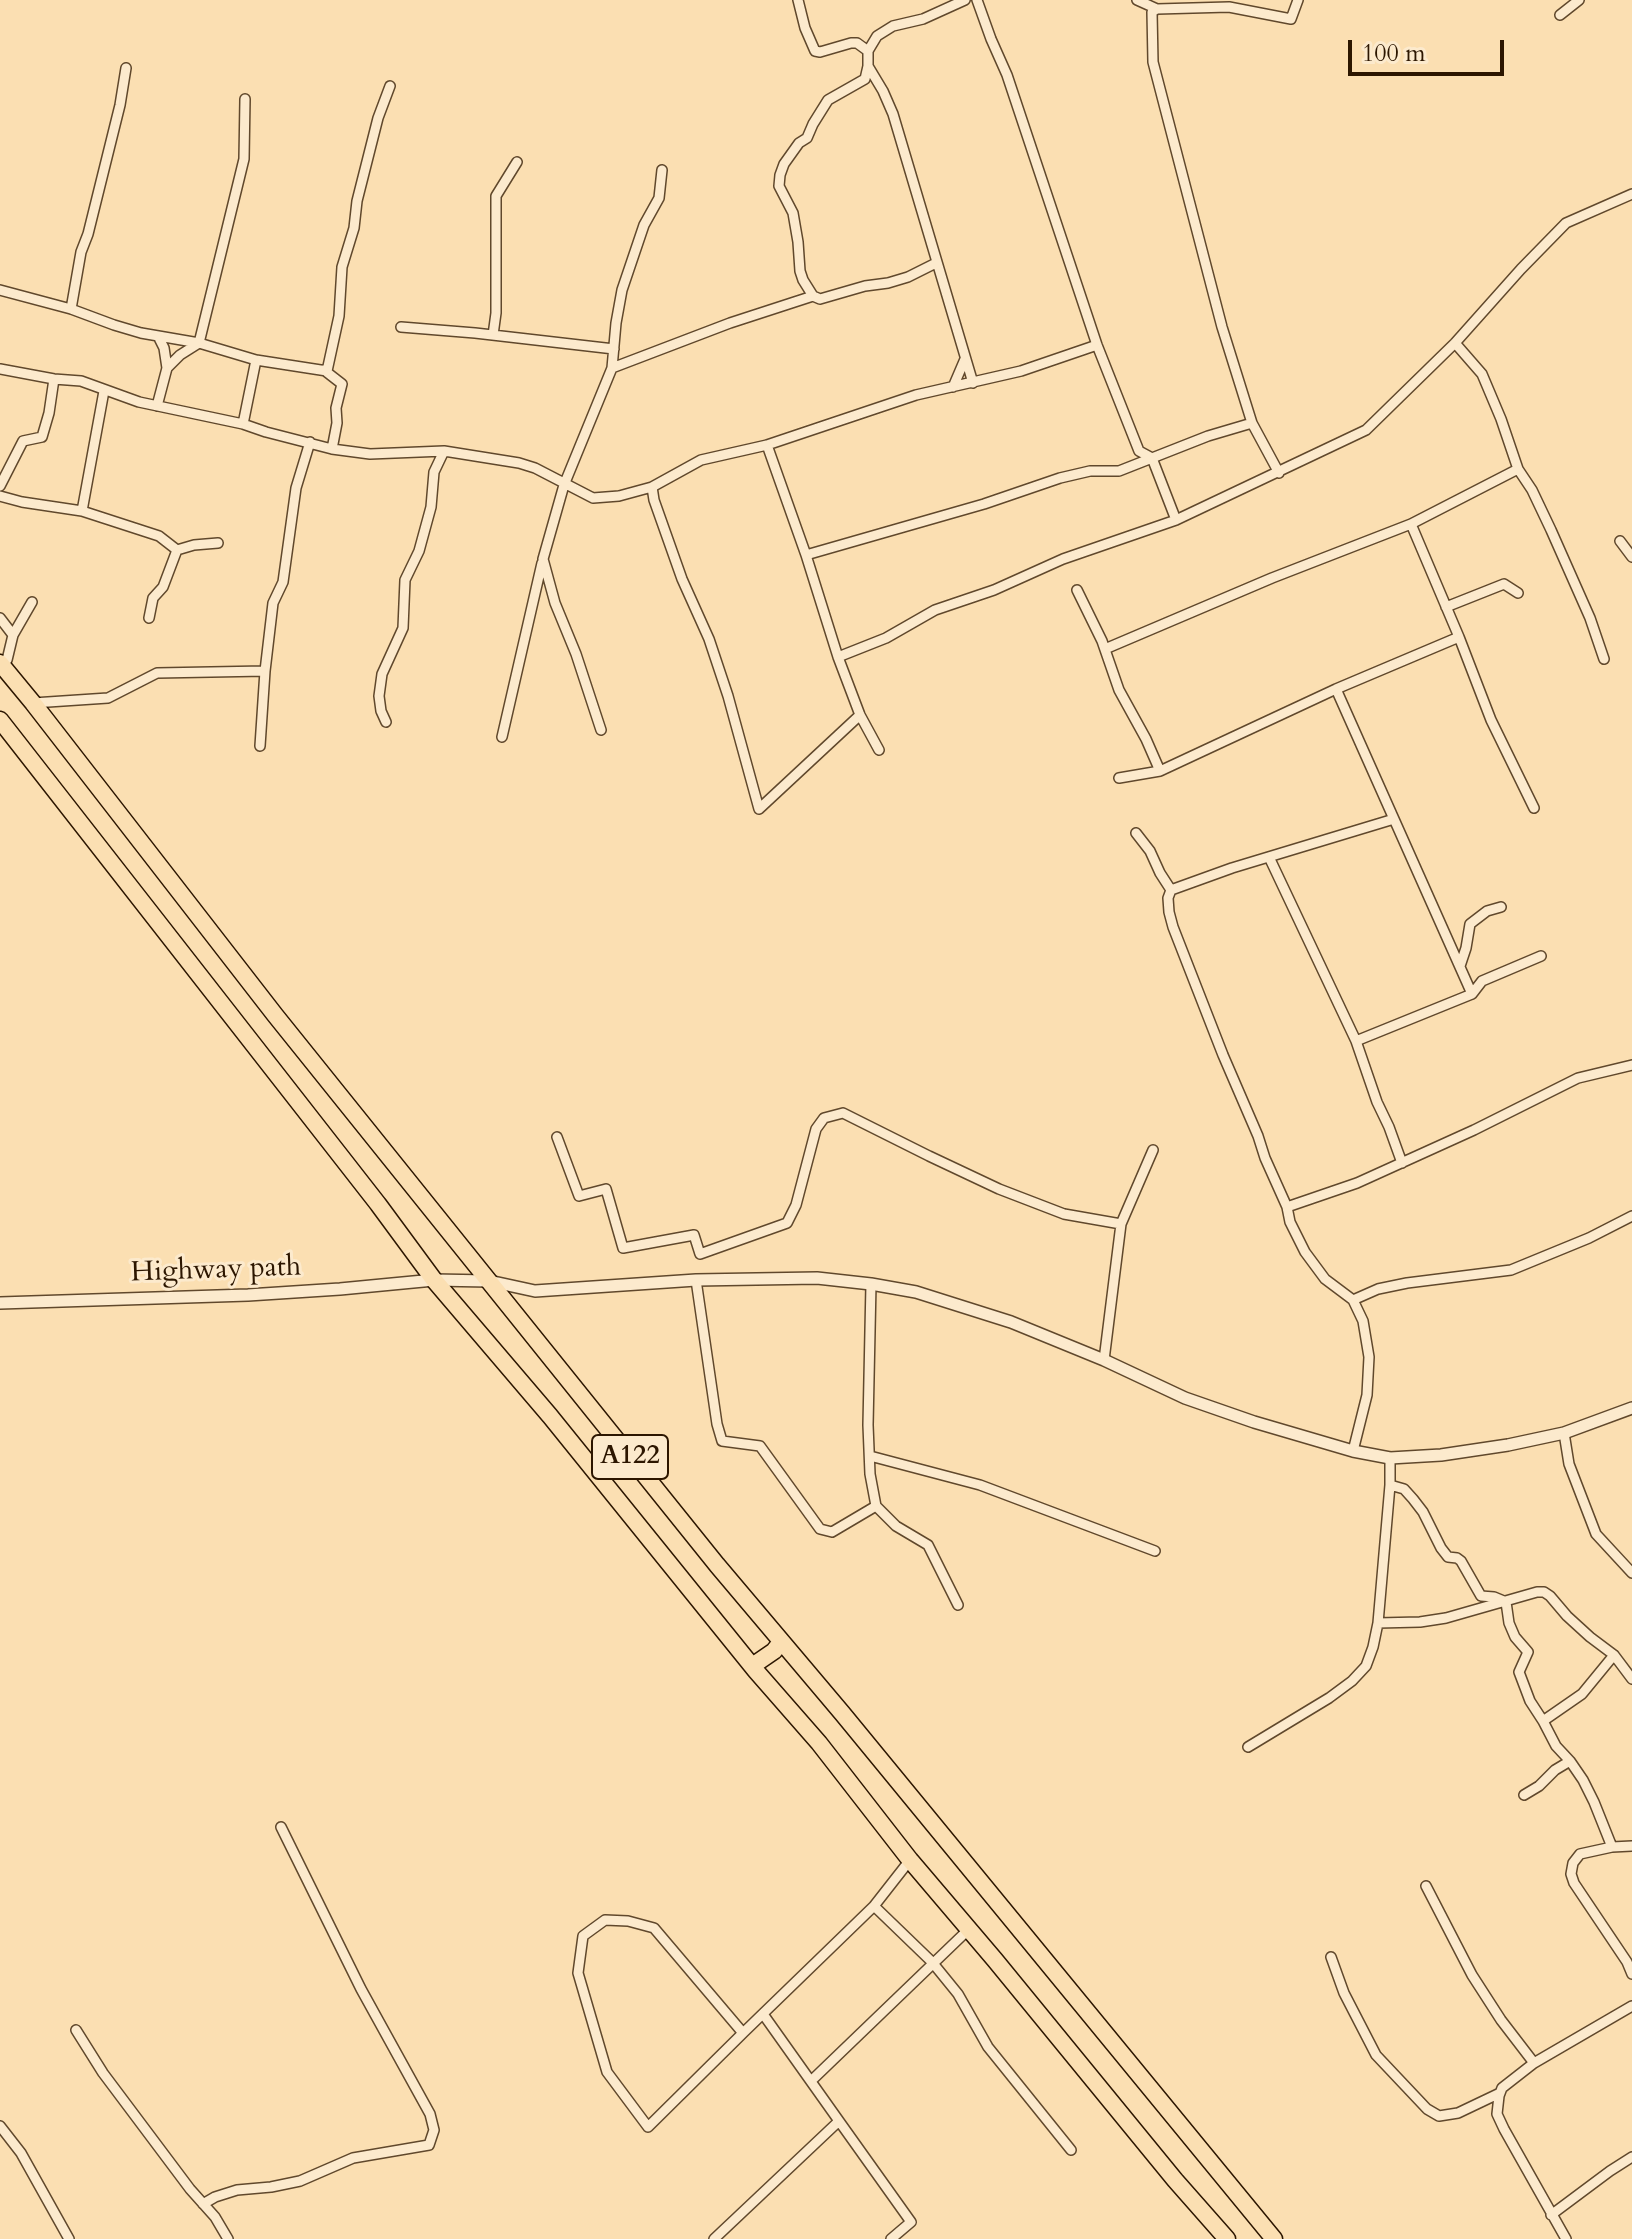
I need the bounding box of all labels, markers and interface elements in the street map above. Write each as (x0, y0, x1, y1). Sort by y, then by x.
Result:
scale bar (1352, 24, 1508, 74)
text: 100 m (1362, 37, 1426, 70)
street label: Highway path (130, 1251, 302, 1291)
road number: A122 (592, 1435, 668, 1479)

